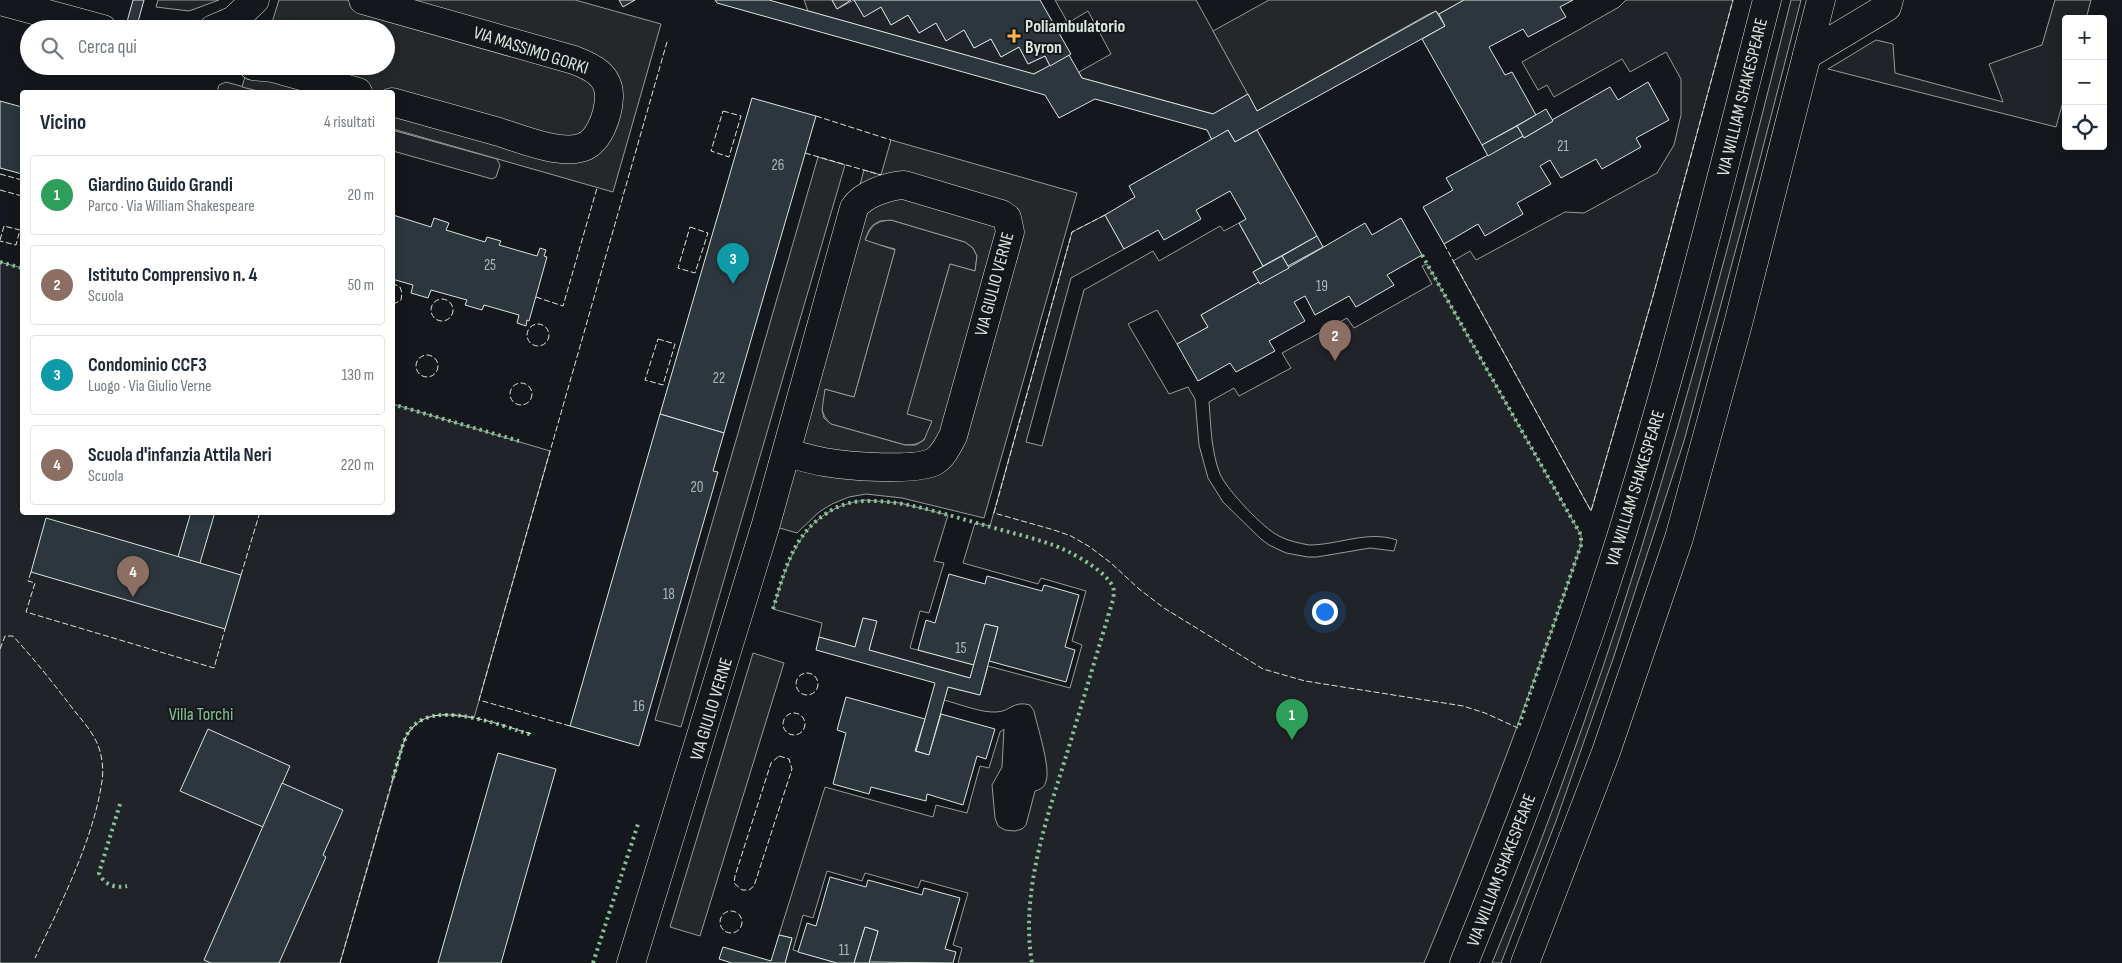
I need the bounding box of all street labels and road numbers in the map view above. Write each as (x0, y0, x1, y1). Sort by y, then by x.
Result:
street label: VIA WILLIAM SHAKESPEARE (1713, 16, 1772, 178)
street label: VIA MASSIMO GORKI (471, 22, 591, 79)
street label: VIA GIULIO VERNE (971, 230, 1018, 338)
street label: VIA WILLIAM SHAKESPEARE (1602, 408, 1669, 569)
street label: VIA GIULIO VERNE (686, 655, 737, 763)
street label: VIA WILLIAM SHAKESPEARE (1463, 791, 1540, 950)

